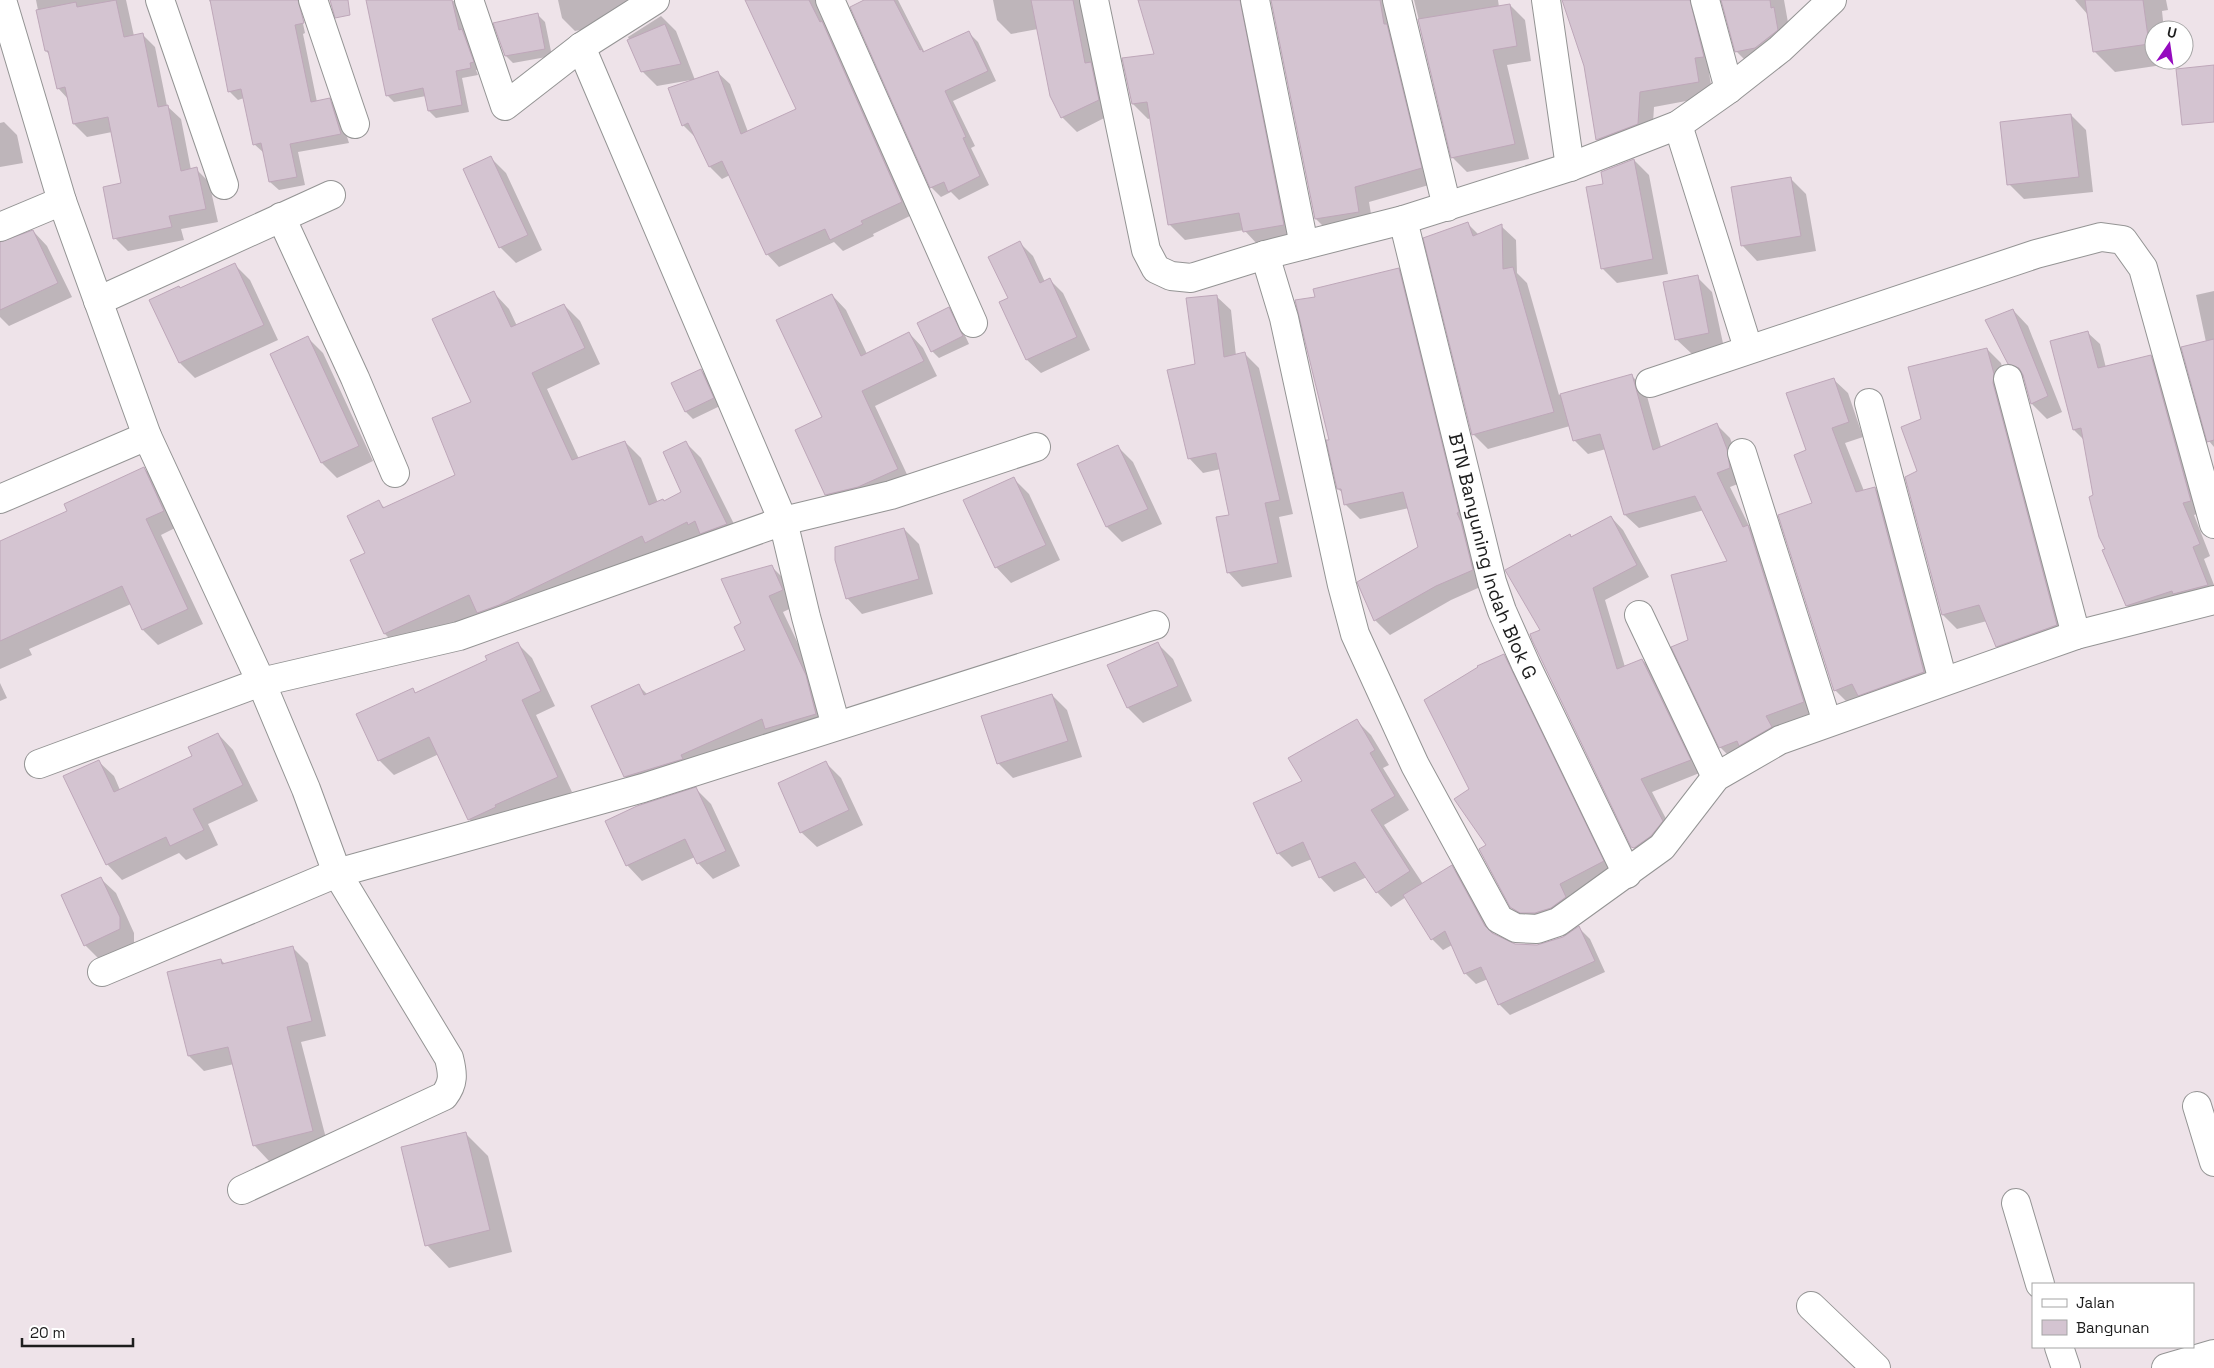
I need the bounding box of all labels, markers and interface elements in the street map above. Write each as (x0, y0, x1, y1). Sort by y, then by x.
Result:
north arrow (2144, 20, 2194, 70)
text: U (2165, 23, 2179, 42)
street label: BTN Banyuning Indah Blok G (1443, 430, 1543, 683)
legend (2032, 1283, 2194, 1348)
text: Jalan (2076, 1293, 2115, 1312)
scale bar (22, 1316, 134, 1348)
text: Bangunan (2076, 1318, 2150, 1337)
text: 20 m (30, 1323, 65, 1342)

